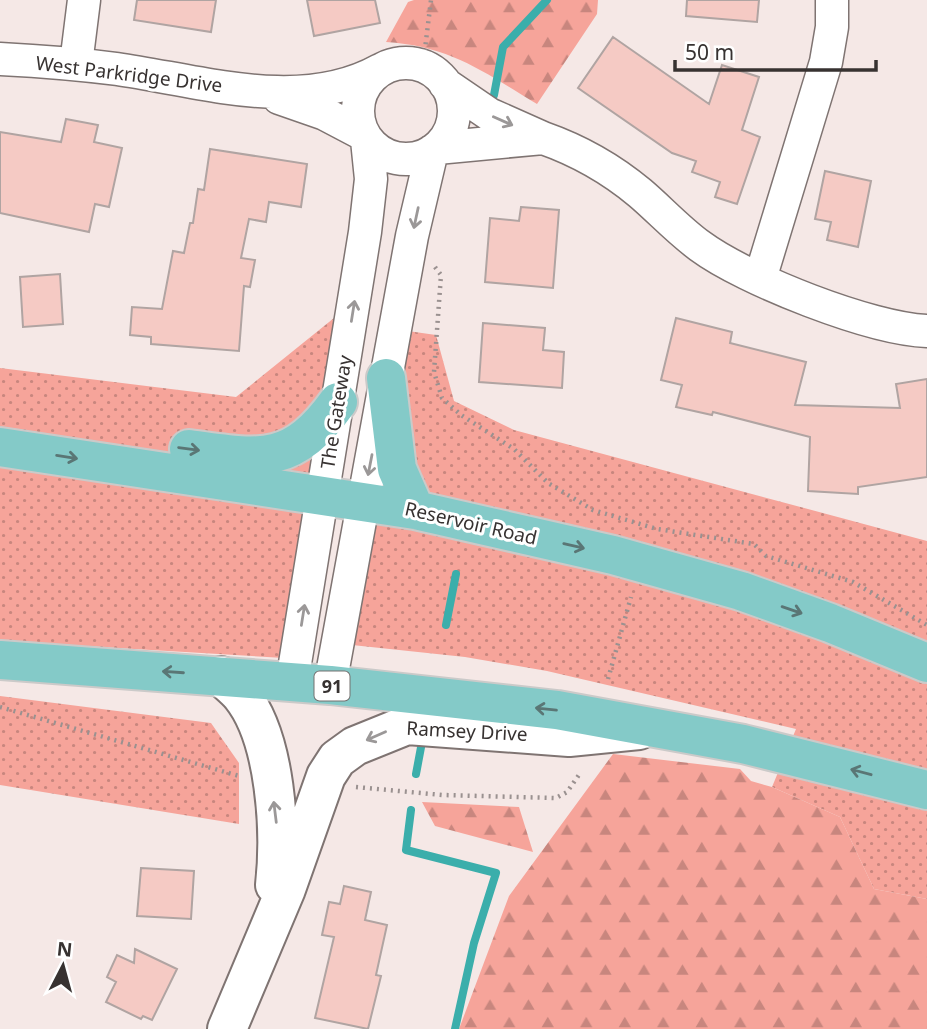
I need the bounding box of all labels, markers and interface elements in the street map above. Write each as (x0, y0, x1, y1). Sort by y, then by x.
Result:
scale bar (675, 28, 876, 72)
text: 50 m (685, 38, 734, 66)
street label: West Parkridge Drive (34, 50, 224, 98)
one-way arrow (492, 114, 513, 128)
one-way arrow (409, 206, 422, 228)
one-way arrow (347, 300, 360, 322)
street label: The Gateway (314, 353, 358, 471)
one-way arrow (177, 443, 200, 456)
one-way arrow (56, 451, 78, 464)
one-way arrow (363, 453, 376, 476)
street label: Reservoir Road (402, 495, 540, 551)
one-way arrow (562, 540, 585, 554)
one-way arrow (297, 604, 310, 627)
one-way arrow (781, 604, 802, 617)
one-way arrow (162, 666, 185, 679)
road number: 91 (314, 672, 350, 700)
one-way arrow (535, 702, 557, 715)
street label: Ramsey Drive (406, 715, 528, 747)
one-way arrow (365, 730, 387, 743)
one-way arrow (850, 765, 873, 778)
one-way arrow (268, 801, 281, 824)
north arrow (28, 931, 98, 1001)
text: N (56, 935, 74, 963)

